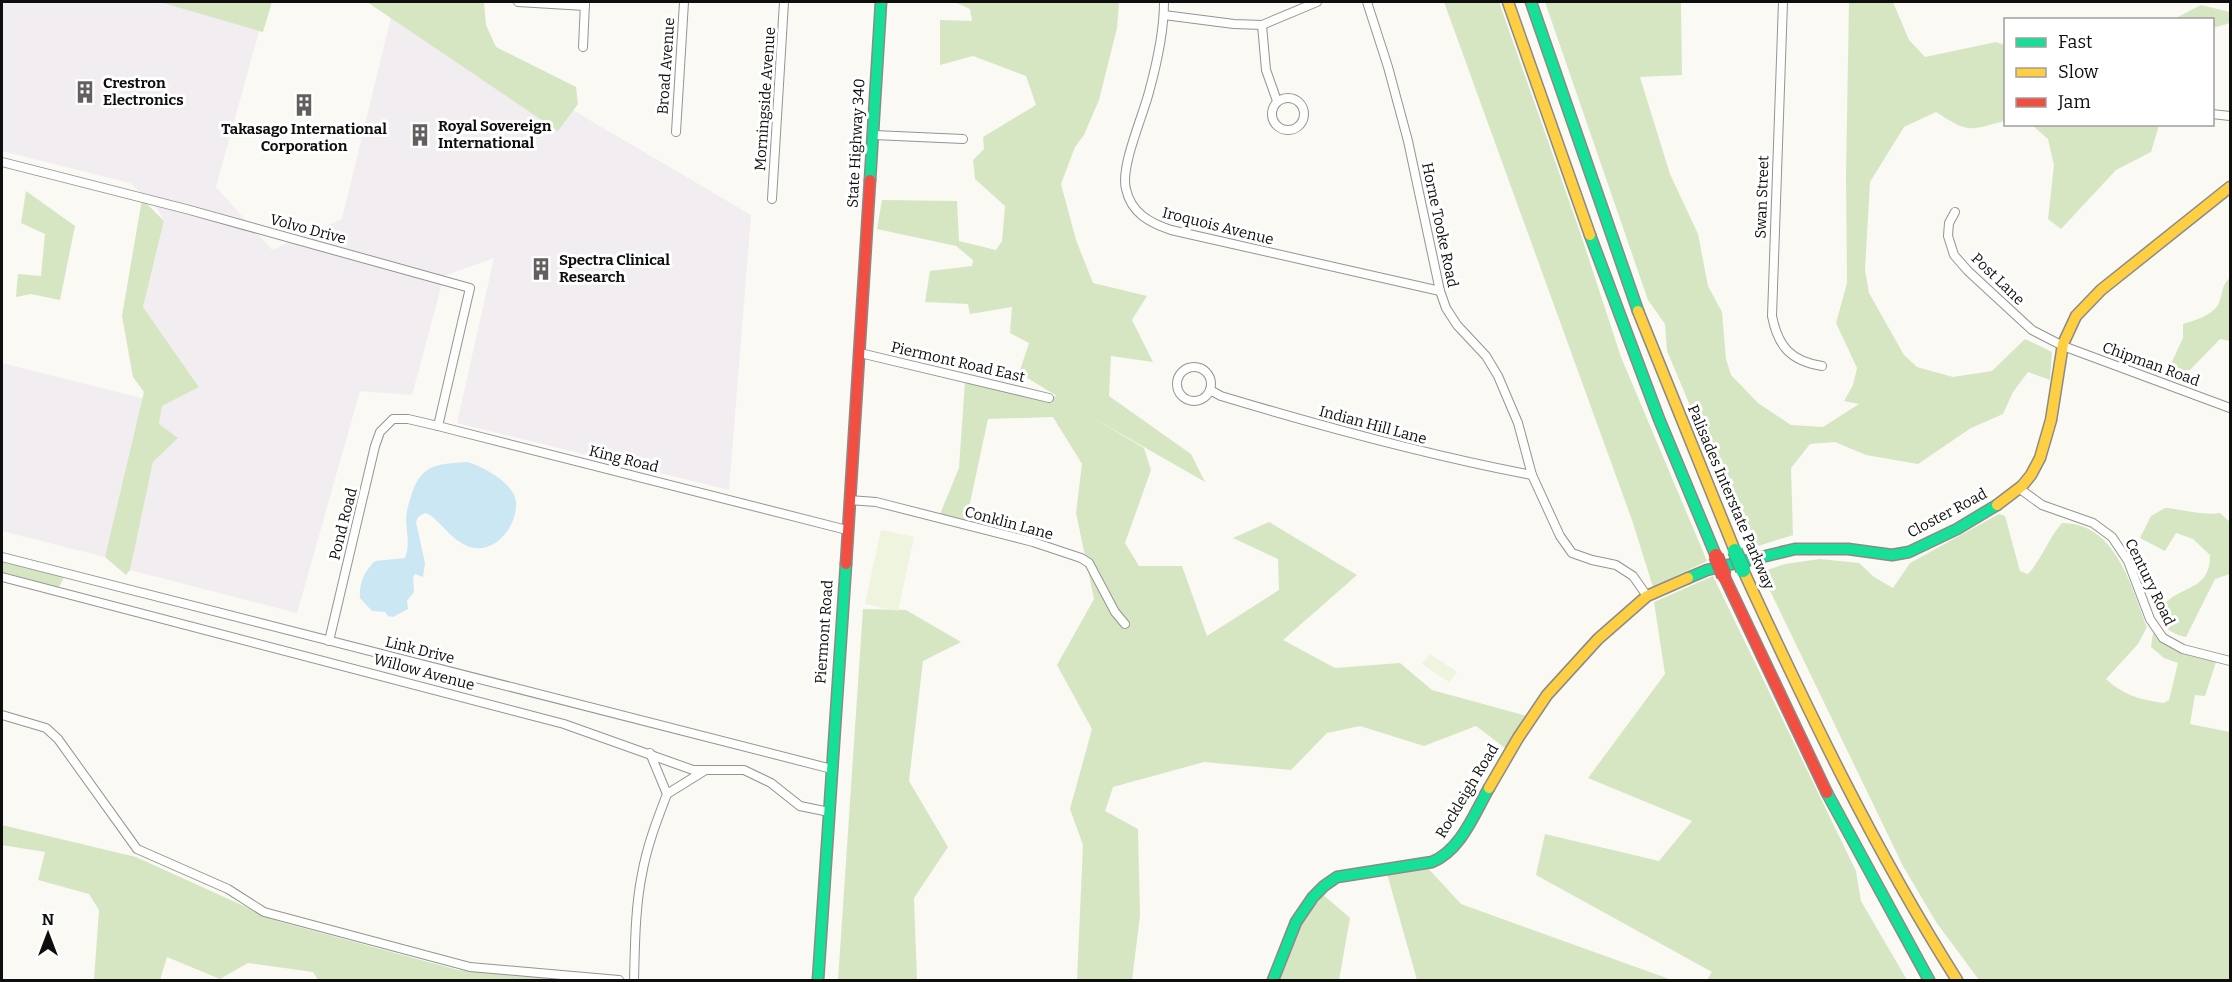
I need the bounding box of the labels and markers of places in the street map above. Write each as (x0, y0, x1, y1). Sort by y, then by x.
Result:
place label: Crestron Electronics (103, 74, 184, 109)
building icon: Crestron Electronics (72, 79, 98, 105)
building icon: Takasago International Corporation (291, 92, 317, 118)
place label: Royal Sovereign International (438, 117, 552, 152)
place label: Takasago International Corporation (221, 120, 387, 155)
building icon: Royal Sovereign International (407, 122, 433, 148)
place label: Spectra Clinical Research (559, 251, 670, 286)
building icon: Spectra Clinical Research (528, 256, 554, 282)

